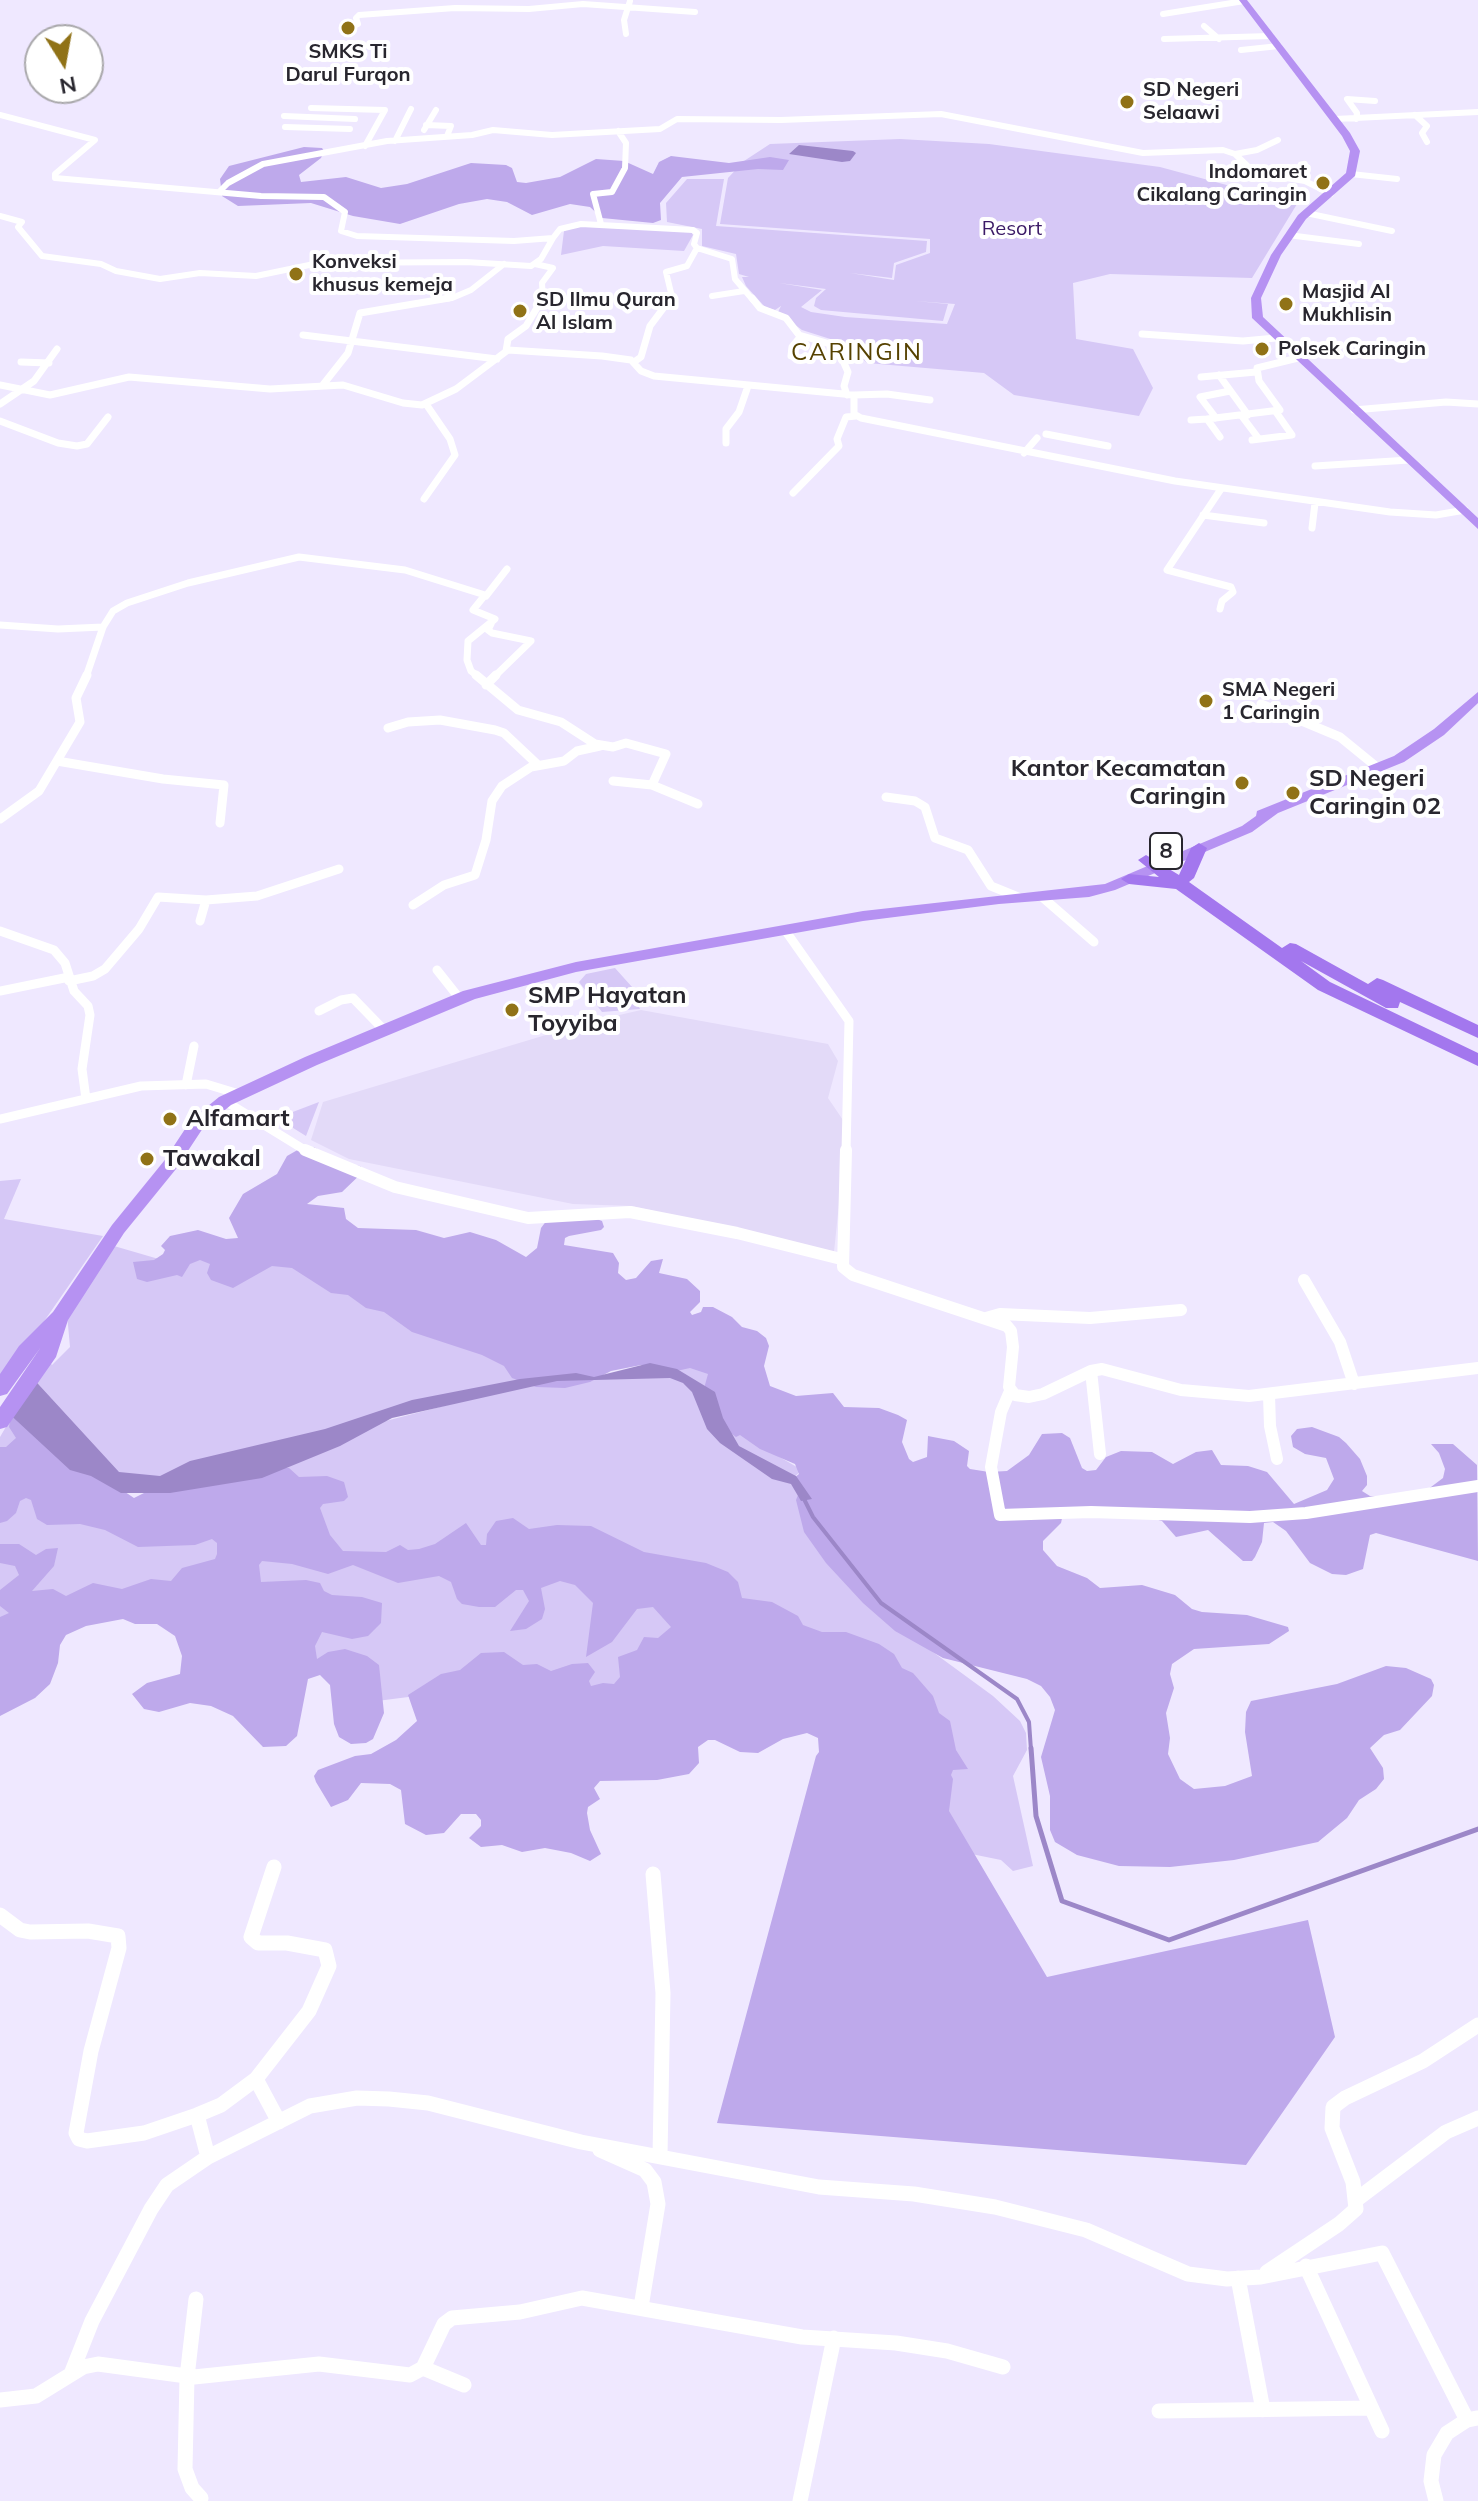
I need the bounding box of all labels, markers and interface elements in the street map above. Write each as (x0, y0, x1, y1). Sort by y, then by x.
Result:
marker: SMKS Ti Darul Furqon (339, 19, 357, 37)
north arrow (24, 24, 104, 104)
place label: SMKS Ti Darul Furqon (285, 40, 411, 87)
text: N (57, 70, 79, 101)
place label: SD Negeri Selaawi (1143, 78, 1239, 125)
marker: SD Negeri Selaawi (1118, 93, 1136, 111)
place label: Indomaret Cikalang Caringin (1137, 160, 1307, 207)
marker: Indomaret Cikalang Caringin (1314, 174, 1332, 192)
park label: Resort (982, 217, 1042, 241)
place label: Konveksi khusus kemeja (312, 250, 453, 297)
marker: Konveksi khusus kemeja (287, 265, 305, 283)
place label: Masjid Al Mukhlisin (1302, 280, 1392, 327)
place label: SD Ilmu Quran Al Islam (536, 288, 676, 335)
marker: Masjid Al Mukhlisin (1277, 295, 1295, 313)
marker: SD Ilmu Quran Al Islam (511, 302, 529, 320)
place label: Polsek Caringin (1278, 337, 1426, 361)
district label: CARINGIN (791, 339, 923, 367)
marker: Polsek Caringin (1253, 340, 1271, 358)
place label: SMA Negeri 1 Caringin (1222, 678, 1335, 725)
marker: SMA Negeri 1 Caringin (1197, 692, 1215, 710)
place label: Kantor Kecamatan Caringin (1011, 755, 1226, 811)
place label: SD Negeri Caringin 02 (1309, 765, 1441, 821)
marker: Kantor Kecamatan Caringin (1233, 774, 1251, 792)
marker: SD Negeri Caringin 02 (1284, 784, 1302, 802)
road number: 8 (1150, 833, 1182, 869)
place label: SMP Hayatan Toyyiba (528, 982, 686, 1038)
marker: SMP Hayatan Toyyiba (503, 1001, 521, 1019)
place label: Alfamart (186, 1105, 290, 1133)
marker: Alfamart (161, 1110, 179, 1128)
place label: Tawakal (163, 1145, 261, 1173)
marker: Tawakal (138, 1150, 156, 1168)

